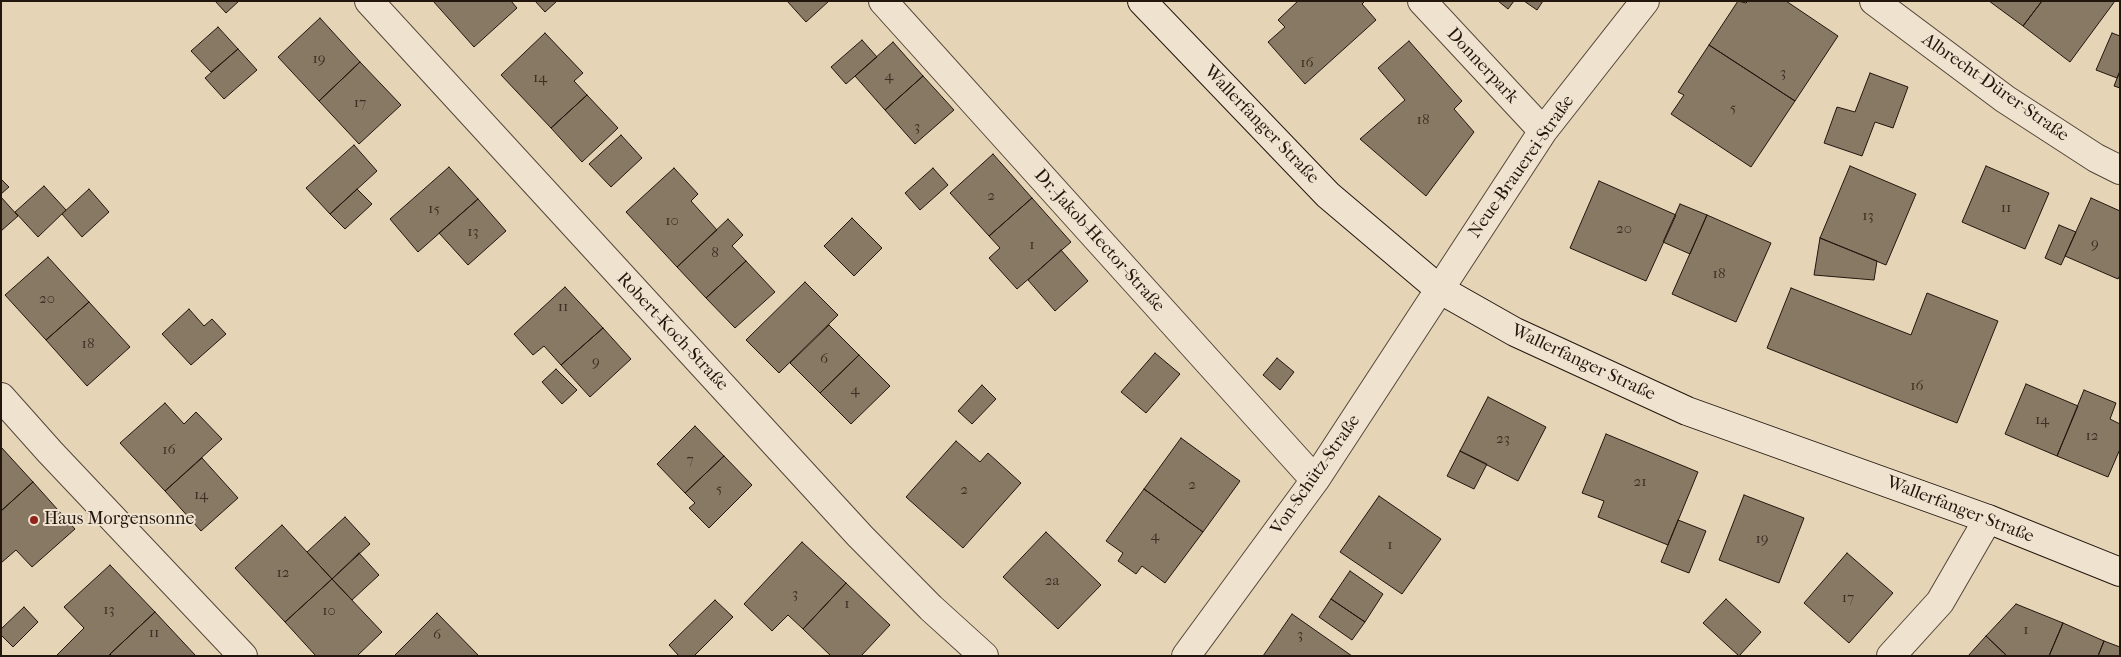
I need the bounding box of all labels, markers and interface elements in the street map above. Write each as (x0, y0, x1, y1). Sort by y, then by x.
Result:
street label: Donnerpark (1442, 24, 1522, 108)
street label: Albrecht-Dürer-Straße (1917, 29, 2073, 147)
house number: 19 (312, 50, 326, 68)
house number: 16 (1300, 54, 1314, 72)
street label: Wallerfanger Straße (1199, 61, 1323, 189)
house number: 3 (1780, 64, 1786, 82)
house number: 4 (885, 67, 893, 85)
house number: 14 (533, 69, 547, 87)
street label: Neue-Brauerei-Straße (1465, 91, 1579, 243)
house number: 17 (354, 94, 366, 112)
house number: 5 (1730, 99, 1736, 117)
house number: 18 (1417, 111, 1429, 129)
house number: 3 (914, 118, 920, 136)
street label: Dr.-Jakob-Hector-Straße (1029, 165, 1169, 317)
house number: 2 (987, 187, 995, 205)
house number: 11 (2001, 199, 2011, 217)
house number: 15 (428, 200, 440, 218)
house number: 13 (1862, 207, 1874, 225)
house number: 10 (665, 212, 679, 230)
house number: 20 (1616, 220, 1632, 238)
house number: 13 (467, 223, 479, 241)
house number: 9 (2091, 235, 2099, 253)
house number: 1 (1029, 236, 1035, 254)
house number: 8 (711, 244, 719, 262)
house number: 18 (1713, 265, 1725, 283)
street label: Robert-Koch-Straße (612, 268, 732, 396)
house number: 20 (39, 290, 55, 308)
house number: 11 (558, 298, 568, 316)
street label: Wallerfanger Straße (1508, 320, 1658, 406)
house number: 18 (82, 335, 94, 353)
house number: 6 (820, 350, 828, 368)
house number: 9 (592, 353, 600, 371)
house number: 16 (1910, 377, 1924, 395)
house number: 4 (851, 381, 859, 399)
street label: Von-Schütz-Straße (1267, 411, 1365, 539)
house number: 14 (2035, 411, 2049, 429)
house number: 12 (2085, 427, 2099, 445)
house number: 23 (1496, 430, 1510, 448)
house number: 16 (162, 441, 176, 459)
house number: 7 (686, 451, 694, 469)
street label: Wallerfanger Straße (1883, 472, 2037, 548)
house number: 21 (1633, 473, 1647, 491)
house number: 2 (1188, 476, 1196, 494)
house number: 5 (716, 480, 722, 498)
house number: 2 (960, 481, 968, 499)
house number: 14 (194, 486, 208, 504)
place label: Haus Morgensonne (44, 509, 194, 531)
marker: Haus Morgensonne (28, 514, 40, 526)
house number: 4 (1151, 527, 1159, 545)
house number: 19 (1755, 530, 1769, 548)
house number: 1 (1387, 536, 1393, 554)
house number: 12 (276, 564, 290, 582)
house number: 2a (1045, 572, 1059, 590)
house number: 3 (792, 585, 798, 603)
house number: 17 (1842, 589, 1854, 607)
house number: 1 (844, 595, 850, 613)
house number: 13 (103, 601, 115, 619)
house number: 10 (322, 602, 336, 620)
house number: 1 (2023, 621, 2029, 639)
house number: 11 (149, 624, 159, 642)
house number: 6 (433, 626, 441, 644)
house number: 3 (1297, 626, 1303, 644)

